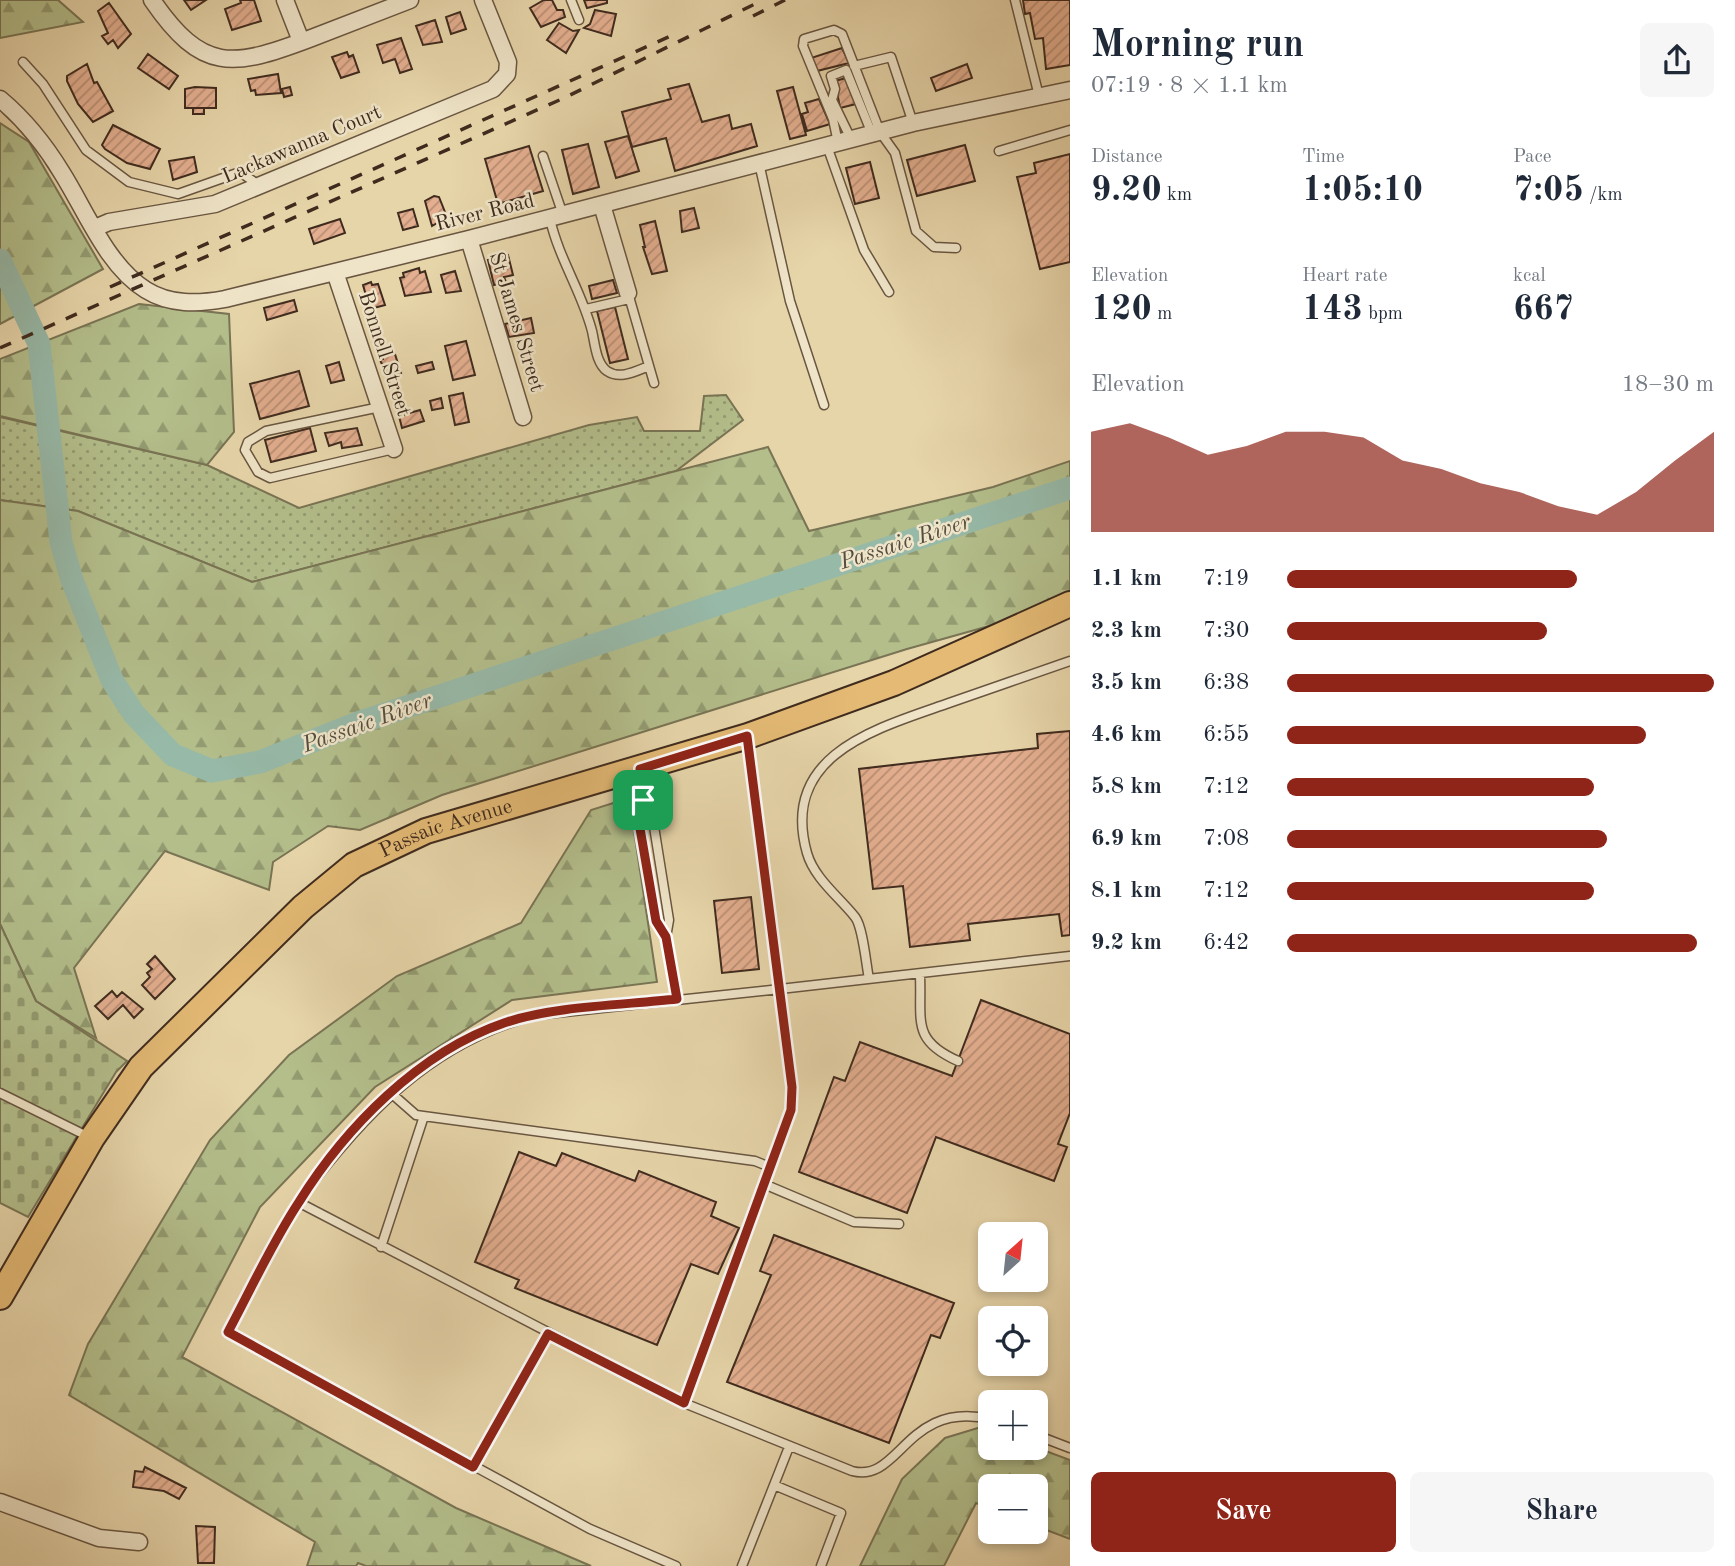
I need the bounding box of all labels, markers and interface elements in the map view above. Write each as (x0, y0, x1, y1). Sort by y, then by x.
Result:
button: share (1640, 23, 1714, 97)
text: Morning run (1091, 27, 1304, 65)
text: 07:19 · 8 × 1.1 km (1091, 74, 1288, 97)
street label: Lackawanna Court (219, 102, 385, 188)
text: Distance (1091, 148, 1163, 167)
text: Time (1302, 148, 1345, 167)
text: Pace (1513, 148, 1552, 167)
text: 9.20 (1091, 173, 1162, 208)
text: 1:05:10 (1302, 173, 1423, 208)
text: 7:05 (1513, 173, 1584, 208)
text: km (1162, 186, 1192, 205)
text: /km (1584, 186, 1623, 205)
street label: River Road (433, 190, 537, 235)
street label: St James Street (485, 250, 547, 394)
text: Elevation (1091, 267, 1168, 286)
text: Heart rate (1302, 267, 1387, 286)
text: kcal (1513, 267, 1546, 286)
street label: Bonnell Street (354, 289, 414, 419)
text: 120 (1091, 292, 1152, 327)
text: 143 (1302, 292, 1363, 327)
text: 667 (1513, 292, 1574, 327)
text: m (1152, 305, 1172, 324)
text: bpm (1363, 305, 1403, 324)
text: Elevation (1091, 373, 1185, 396)
text: 18–30 m (1622, 373, 1714, 396)
water label: Passaic River (836, 510, 974, 574)
text: 1.1 km (1091, 567, 1162, 590)
text: 7:19 (1203, 567, 1249, 590)
text: 2.3 km (1091, 619, 1162, 642)
text: 7:30 (1203, 619, 1249, 642)
text: 3.5 km (1091, 671, 1162, 694)
text: 6:38 (1203, 671, 1249, 694)
water label: Passaic River (298, 689, 436, 757)
text: 4.6 km (1091, 723, 1162, 746)
text: 6:55 (1203, 723, 1249, 746)
pin (613, 770, 673, 830)
text: 5.8 km (1091, 775, 1162, 798)
text: 7:12 (1203, 775, 1249, 798)
icon: arrive (624, 781, 662, 819)
street label: Passaic Avenue (376, 796, 515, 862)
text: 6.9 km (1091, 827, 1162, 850)
text: 7:08 (1203, 827, 1249, 850)
text: 8.1 km (1091, 879, 1162, 902)
text: 7:12 (1203, 879, 1249, 902)
text: 9.2 km (1091, 931, 1162, 954)
text: 6:42 (1203, 931, 1249, 954)
north arrow (978, 1222, 1048, 1292)
map controls (978, 1222, 1048, 1544)
button: locate (978, 1306, 1048, 1376)
button: + (978, 1390, 1048, 1460)
button: Save (1091, 1472, 1396, 1552)
button: Share (1410, 1472, 1714, 1552)
button: − (978, 1474, 1048, 1544)

